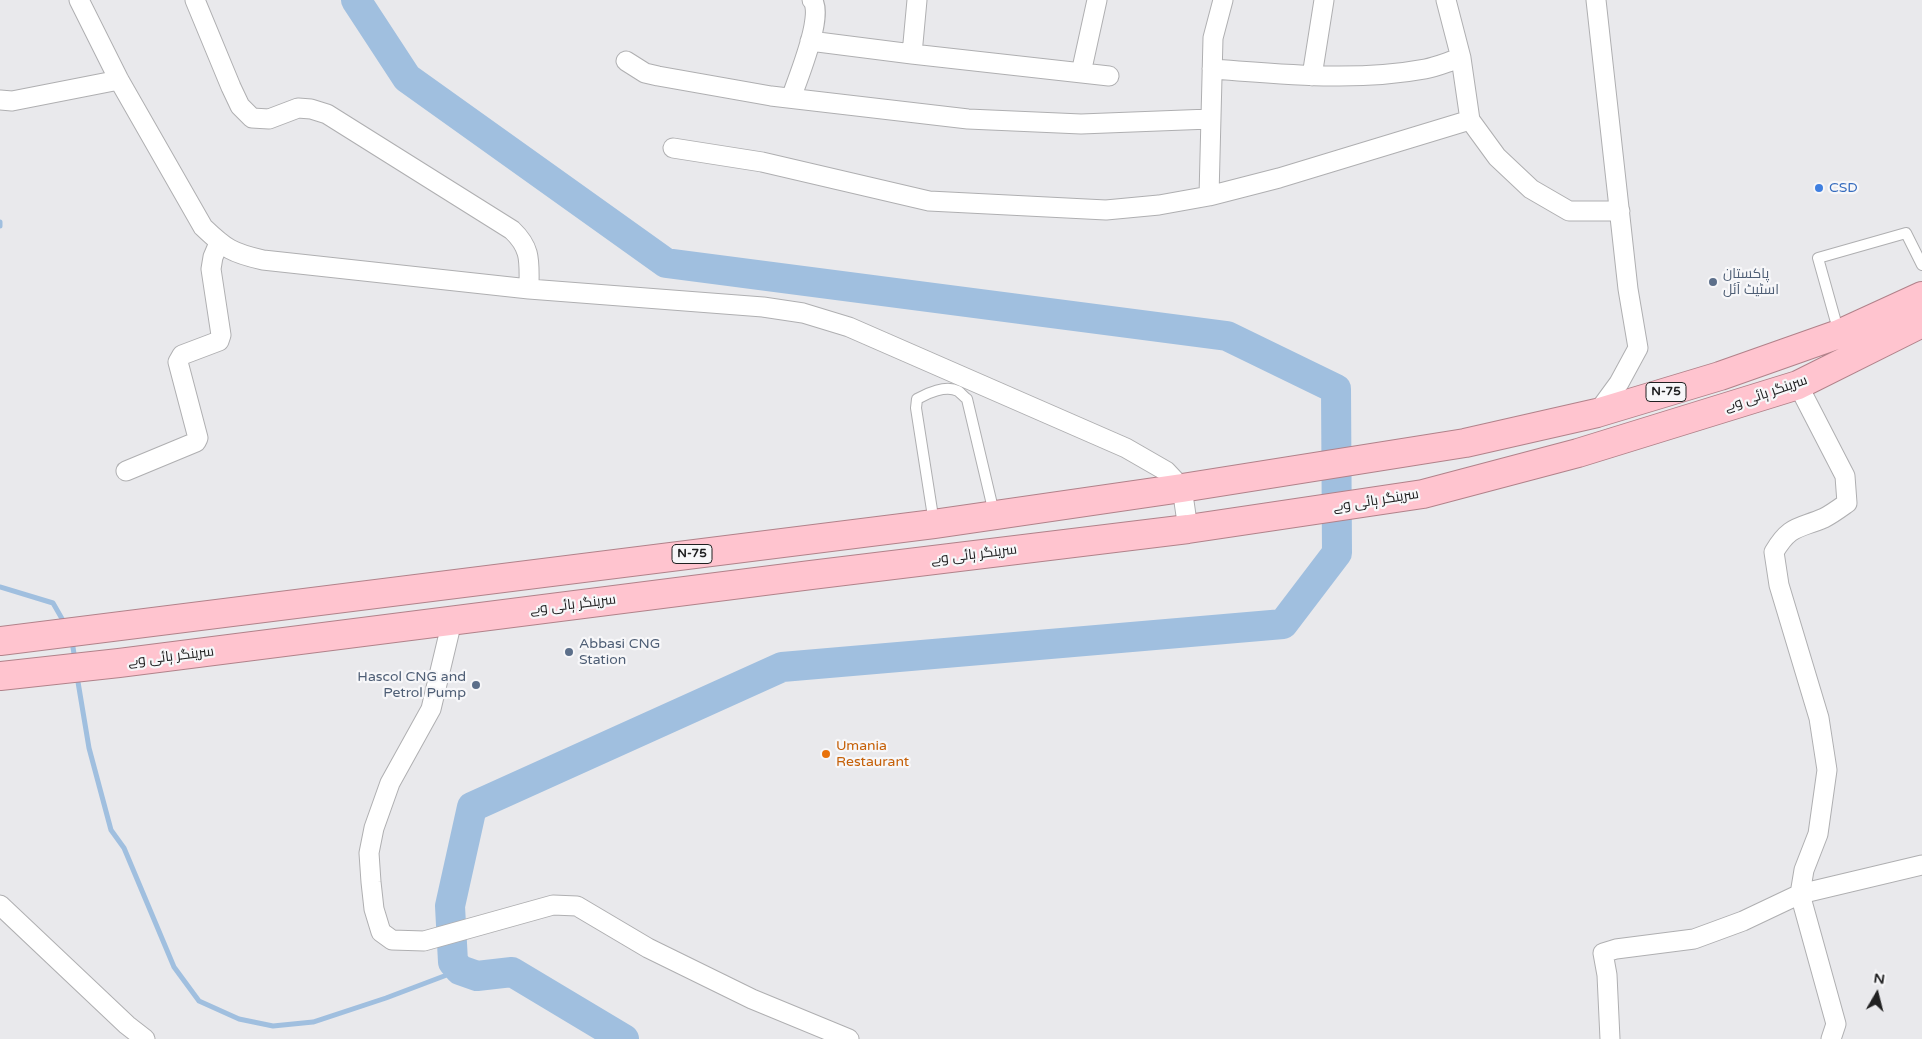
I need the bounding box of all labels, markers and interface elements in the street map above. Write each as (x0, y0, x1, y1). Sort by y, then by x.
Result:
place label: CSD (1829, 180, 1858, 196)
marker: CSD (1813, 182, 1825, 194)
place label: پاکستان اسٹیٹ آئل (1723, 266, 1779, 298)
marker: پاکستان اسٹیٹ آئل (1707, 276, 1719, 288)
street label: سرینگر ہائی وے (1722, 372, 1810, 416)
road number: N-75 (1646, 382, 1686, 402)
street label: سرینگر ہائی وے (1332, 486, 1420, 516)
street label: سرینگر ہائی وے (930, 541, 1018, 569)
road number: N-75 (672, 544, 712, 564)
street label: سرینگر ہائی وے (529, 591, 617, 619)
place label: Abbasi CNG Station (579, 636, 660, 669)
street label: سرینگر ہائی وے (127, 643, 215, 671)
marker: Abbasi CNG Station (563, 646, 575, 658)
place label: Hascol CNG and Petrol Pump (357, 669, 466, 702)
marker: Hascol CNG and Petrol Pump (470, 679, 482, 691)
place label: Umania Restaurant (836, 738, 909, 770)
marker: Umania Restaurant (820, 748, 832, 760)
north arrow (1852, 969, 1902, 1019)
text: N (1872, 969, 1886, 988)

